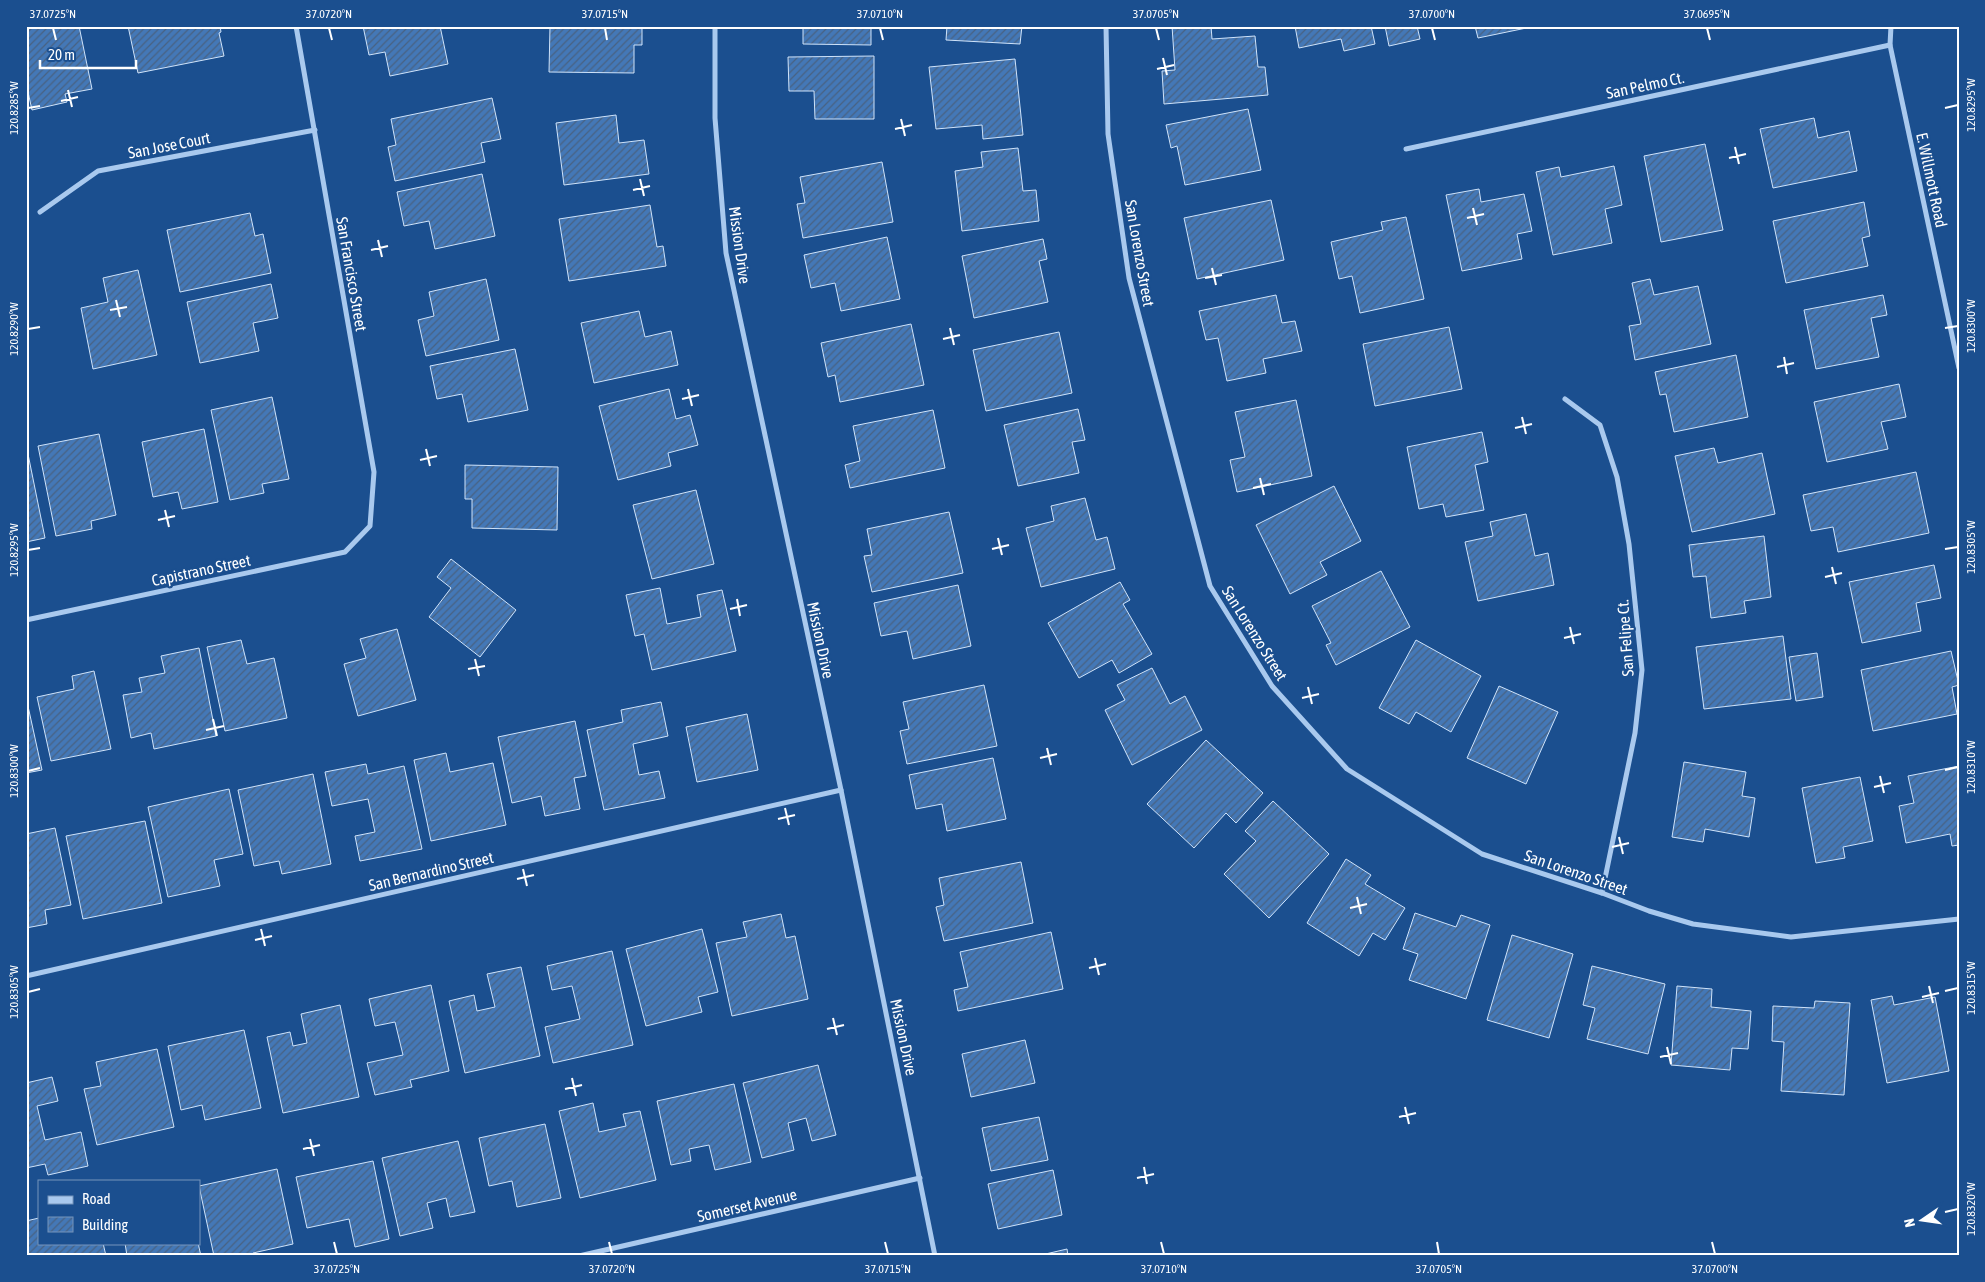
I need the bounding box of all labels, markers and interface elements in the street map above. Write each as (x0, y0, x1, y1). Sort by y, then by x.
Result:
text: 37.0725°N (30, 7, 76, 21)
text: 37.0720°N (306, 7, 352, 21)
text: 37.0715°N (582, 7, 628, 21)
text: 37.0710°N (857, 7, 903, 21)
text: 37.0705°N (1133, 7, 1179, 21)
text: 37.0700°N (1409, 7, 1455, 21)
text: 37.0695°N (1684, 7, 1730, 21)
scale bar (40, 38, 136, 70)
text: 20 m (48, 46, 75, 63)
street label: San Pelmo Ct. (1604, 68, 1686, 102)
text: 120.8295°W (1964, 78, 1978, 132)
text: 120.8285°W (7, 81, 21, 135)
street label: San Jose Court (126, 128, 212, 162)
street label: E. Willmott Road (1913, 131, 1951, 229)
street label: San Lorenzo Street (1122, 198, 1158, 308)
street label: Mission Drive (726, 205, 754, 285)
street label: San Francisco Street (333, 215, 371, 333)
text: 120.8300°W (1964, 299, 1978, 353)
text: 120.8290°W (7, 302, 21, 356)
text: 120.8305°W (1964, 520, 1978, 574)
text: 120.8295°W (7, 523, 21, 577)
street label: Capistrano Street (150, 551, 253, 590)
street label: San Lorenzo Street (1219, 582, 1291, 684)
street label: San Felipe Ct. (1613, 599, 1638, 677)
street label: Mission Drive (804, 600, 838, 680)
text: 120.8310°W (1964, 740, 1978, 794)
text: 120.8300°W (7, 744, 21, 798)
street label: San Lorenzo Street (1522, 846, 1630, 898)
street label: San Bernardino Street (367, 848, 495, 894)
text: 120.8315°W (1964, 961, 1978, 1015)
text: 120.8305°W (7, 965, 21, 1019)
street label: Mission Drive (887, 997, 921, 1077)
legend (38, 1180, 200, 1244)
text: 120.8320°W (1964, 1182, 1978, 1236)
street label: Somerset Avenue (695, 1185, 799, 1225)
text: Road (82, 1190, 111, 1207)
north arrow (1898, 1194, 1948, 1244)
text: Building (82, 1216, 128, 1233)
text: N (1901, 1217, 1918, 1229)
text: 37.0725°N (314, 1262, 360, 1276)
text: 37.0720°N (589, 1262, 635, 1276)
text: 37.0715°N (865, 1262, 911, 1276)
text: 37.0710°N (1141, 1262, 1187, 1276)
text: 37.0705°N (1416, 1262, 1462, 1276)
text: 37.0700°N (1692, 1262, 1738, 1276)

